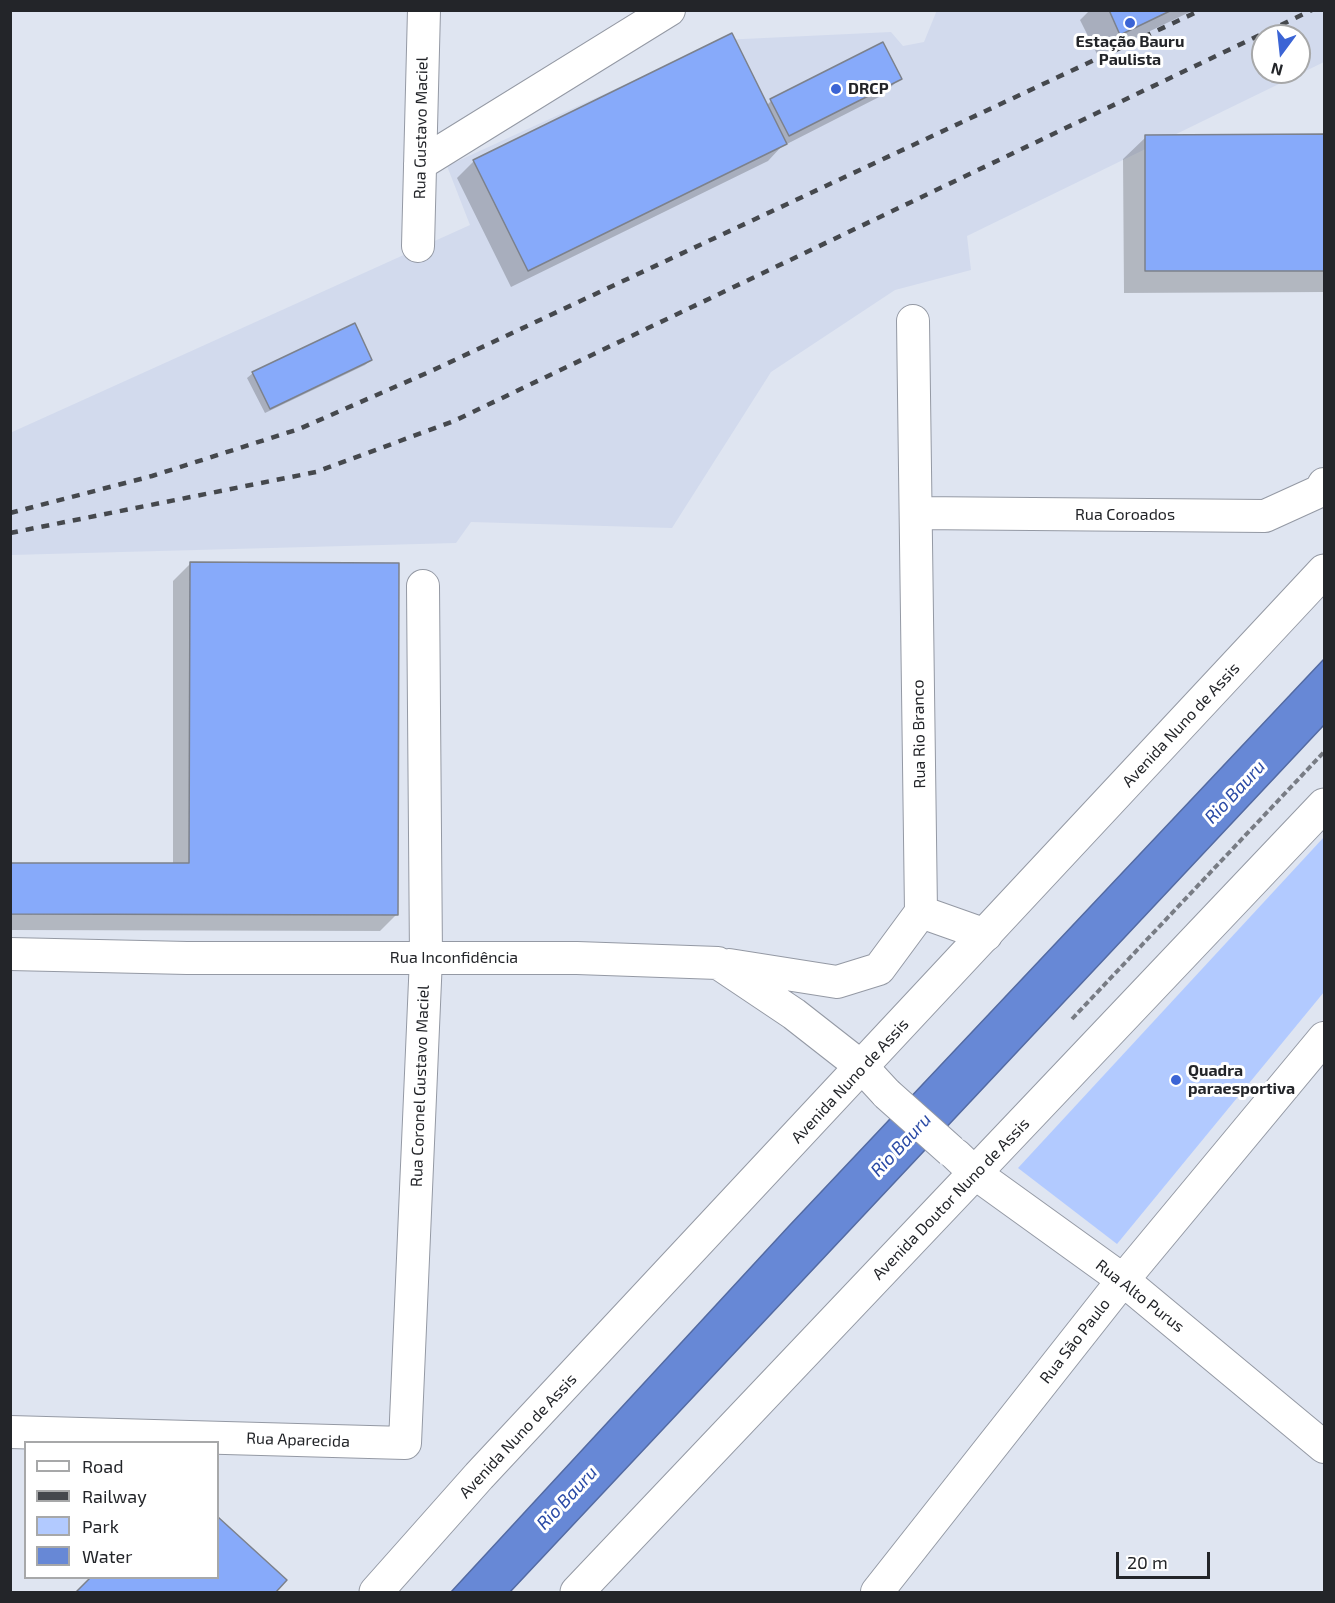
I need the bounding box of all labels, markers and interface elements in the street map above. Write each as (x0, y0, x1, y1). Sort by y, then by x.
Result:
marker: Estação Bauru Paulista (1123, 16, 1137, 30)
north arrow (1251, 24, 1311, 84)
place label: Estação Bauru Paulista (1076, 32, 1184, 70)
street label: Rua Gustavo Maciel (410, 57, 432, 199)
text: N (1269, 59, 1285, 81)
place label: DRCP (848, 79, 889, 99)
marker: DRCP (829, 82, 843, 96)
street label: Rua Coroados (1075, 505, 1175, 525)
street label: Avenida Nuno de Assis (1118, 659, 1244, 791)
street label: Rua Rio Branco (908, 679, 930, 789)
water label: Rio Bauru (1200, 756, 1270, 828)
street label: Rua Inconfidência (390, 948, 518, 968)
street label: Rua Coronel Gustavo Maciel (407, 985, 433, 1187)
street label: Avenida Nuno de Assis (787, 1015, 913, 1147)
place label: Quadra paraesportiva (1188, 1061, 1295, 1099)
marker: Quadra paraesportiva (1169, 1073, 1183, 1087)
water label: Rio Bauru (866, 1109, 936, 1181)
street label: Avenida Doutor Nuno de Assis (869, 1114, 1033, 1284)
street label: Rua Alto Purus (1092, 1256, 1188, 1336)
street label: Rua São Paulo (1036, 1295, 1114, 1387)
street label: Avenida Nuno de Assis (455, 1370, 581, 1502)
street label: Rua Aparecida (246, 1429, 350, 1451)
legend (24, 1441, 219, 1579)
text: Road (82, 1455, 123, 1477)
water label: Rio Bauru (532, 1462, 602, 1534)
text: Railway (82, 1485, 147, 1507)
text: Park (82, 1515, 119, 1537)
scale bar (1119, 1540, 1214, 1578)
text: Water (82, 1545, 132, 1567)
text: 20 m (1127, 1551, 1168, 1573)

